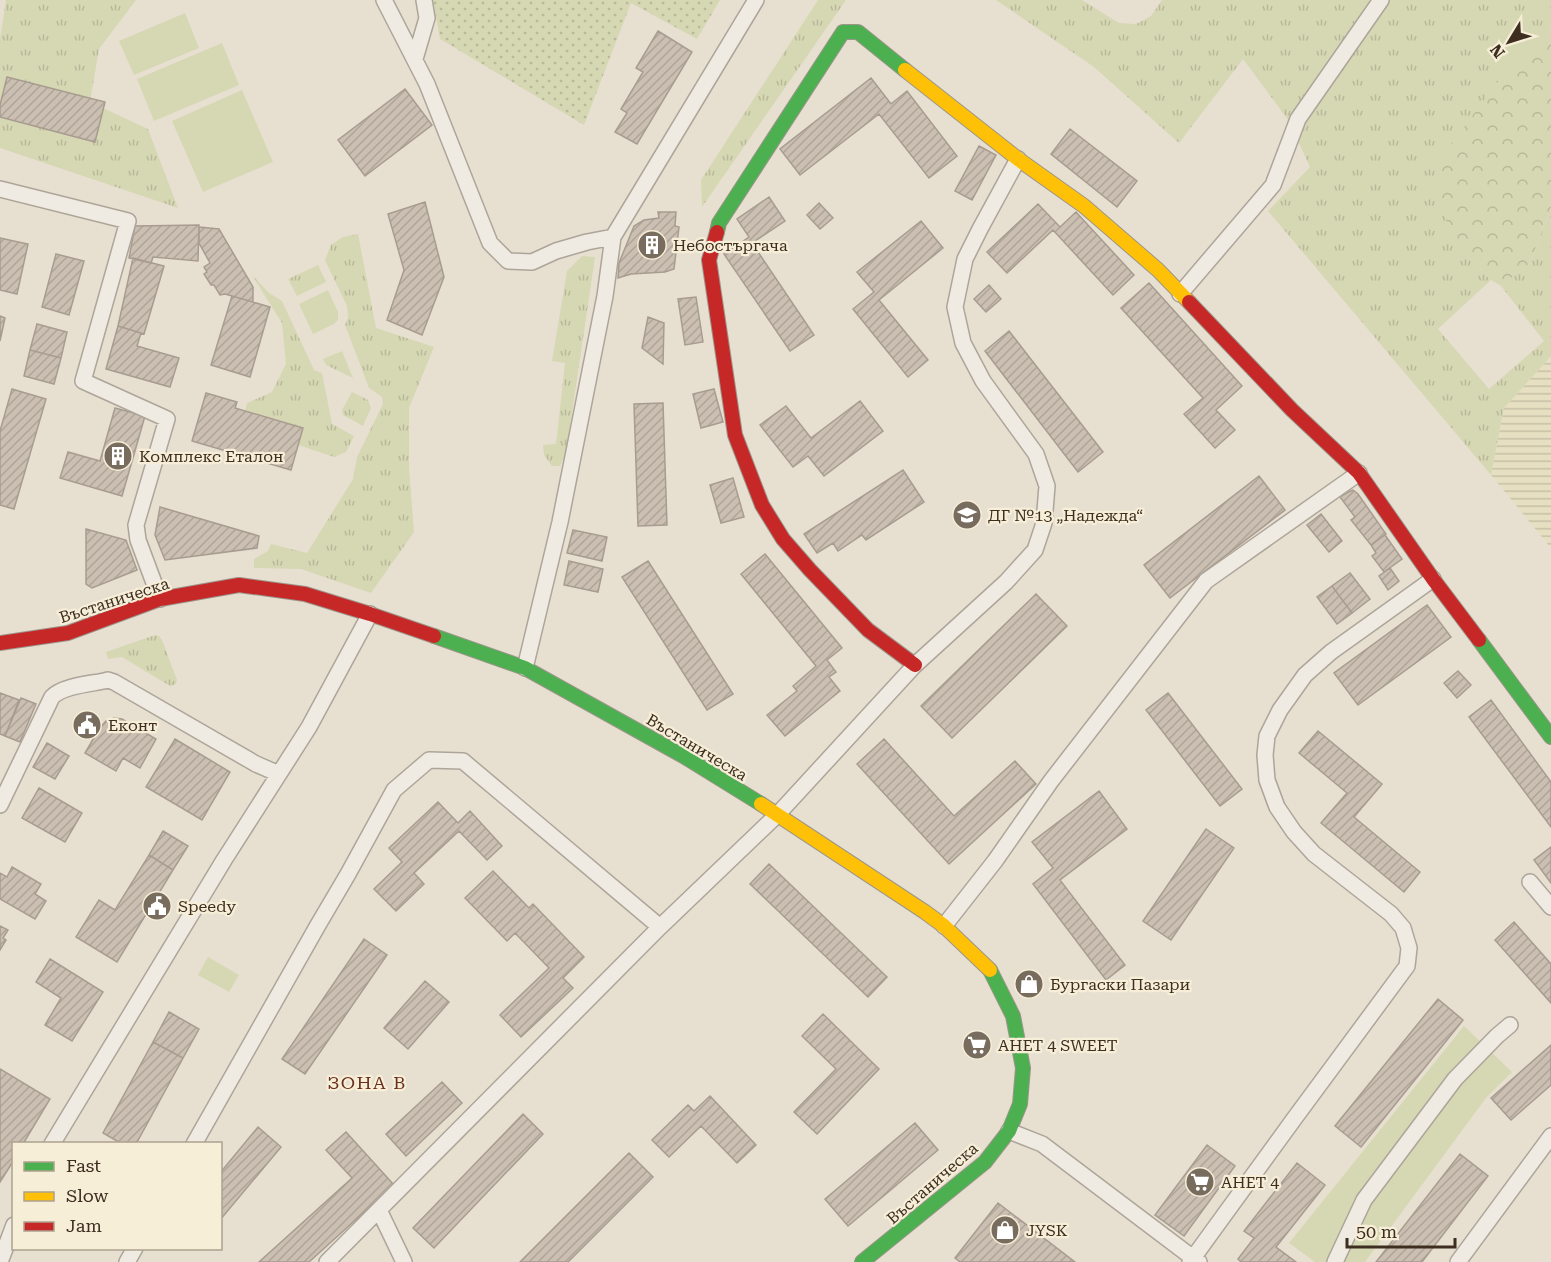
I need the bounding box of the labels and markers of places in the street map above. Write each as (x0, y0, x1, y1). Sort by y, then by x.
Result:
building icon: Небостъргача (636, 229, 668, 261)
place label: Небостъргача (673, 236, 788, 255)
building icon: Комплекс Еталон (102, 440, 134, 472)
place label: Комплекс Еталон (139, 447, 283, 466)
school or university icon: ДГ №13 „Надежда“ (951, 499, 983, 531)
place label: ДГ №13 „Надежда“ (988, 506, 1143, 525)
public building icon: Еконт (71, 709, 103, 741)
place label: Еконт (108, 716, 157, 735)
public building icon: Speedy (141, 890, 173, 922)
place label: Speedy (178, 897, 236, 916)
shop icon: Бургаски Пазари (1013, 968, 1045, 1000)
place label: Бургаски Пазари (1050, 975, 1191, 994)
supermarket icon: АНЕТ 4 SWEET (961, 1029, 993, 1061)
place label: АНЕТ 4 SWEET (998, 1036, 1118, 1055)
supermarket icon: АНЕТ 4 (1184, 1166, 1216, 1198)
place label: АНЕТ 4 (1221, 1173, 1279, 1192)
shop icon: JYSK (989, 1214, 1021, 1246)
place label: JYSK (1026, 1221, 1068, 1240)

